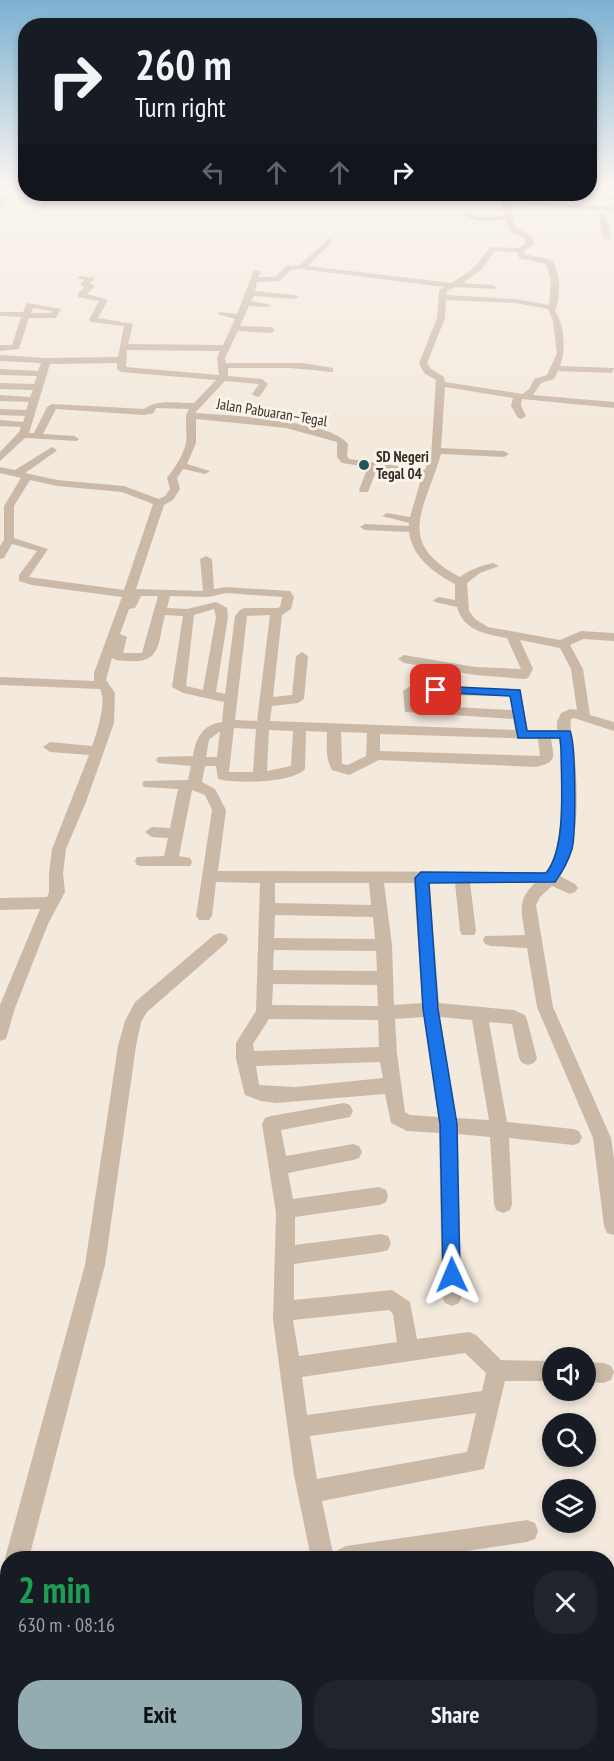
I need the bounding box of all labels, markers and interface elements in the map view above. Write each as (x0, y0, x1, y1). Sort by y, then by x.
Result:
text: 260 m (135, 37, 232, 92)
icon: right (36, 42, 114, 120)
text: Turn right (135, 90, 226, 124)
icon: left (197, 156, 230, 189)
icon: ahead (260, 156, 293, 189)
icon: ahead (323, 156, 356, 189)
icon: right (386, 156, 419, 189)
street label: Jalan Pabuaran–Tegal (214, 394, 329, 430)
place label: SD Negeri Tegal 04 (376, 447, 429, 483)
marker: SD Negeri Tegal 04 (357, 458, 371, 472)
pin (410, 664, 461, 715)
icon: arrive (419, 673, 452, 706)
position arrow (420, 1243, 484, 1307)
map controls (542, 1347, 596, 1533)
button: sound (542, 1347, 596, 1401)
button: search (542, 1413, 596, 1467)
button: layers (542, 1479, 596, 1533)
text: 2 min (18, 1566, 91, 1613)
button: close (534, 1571, 597, 1634)
text: 630 m · 08:16 (18, 1612, 115, 1638)
button: Exit (18, 1680, 302, 1749)
button: Share (314, 1680, 597, 1749)

